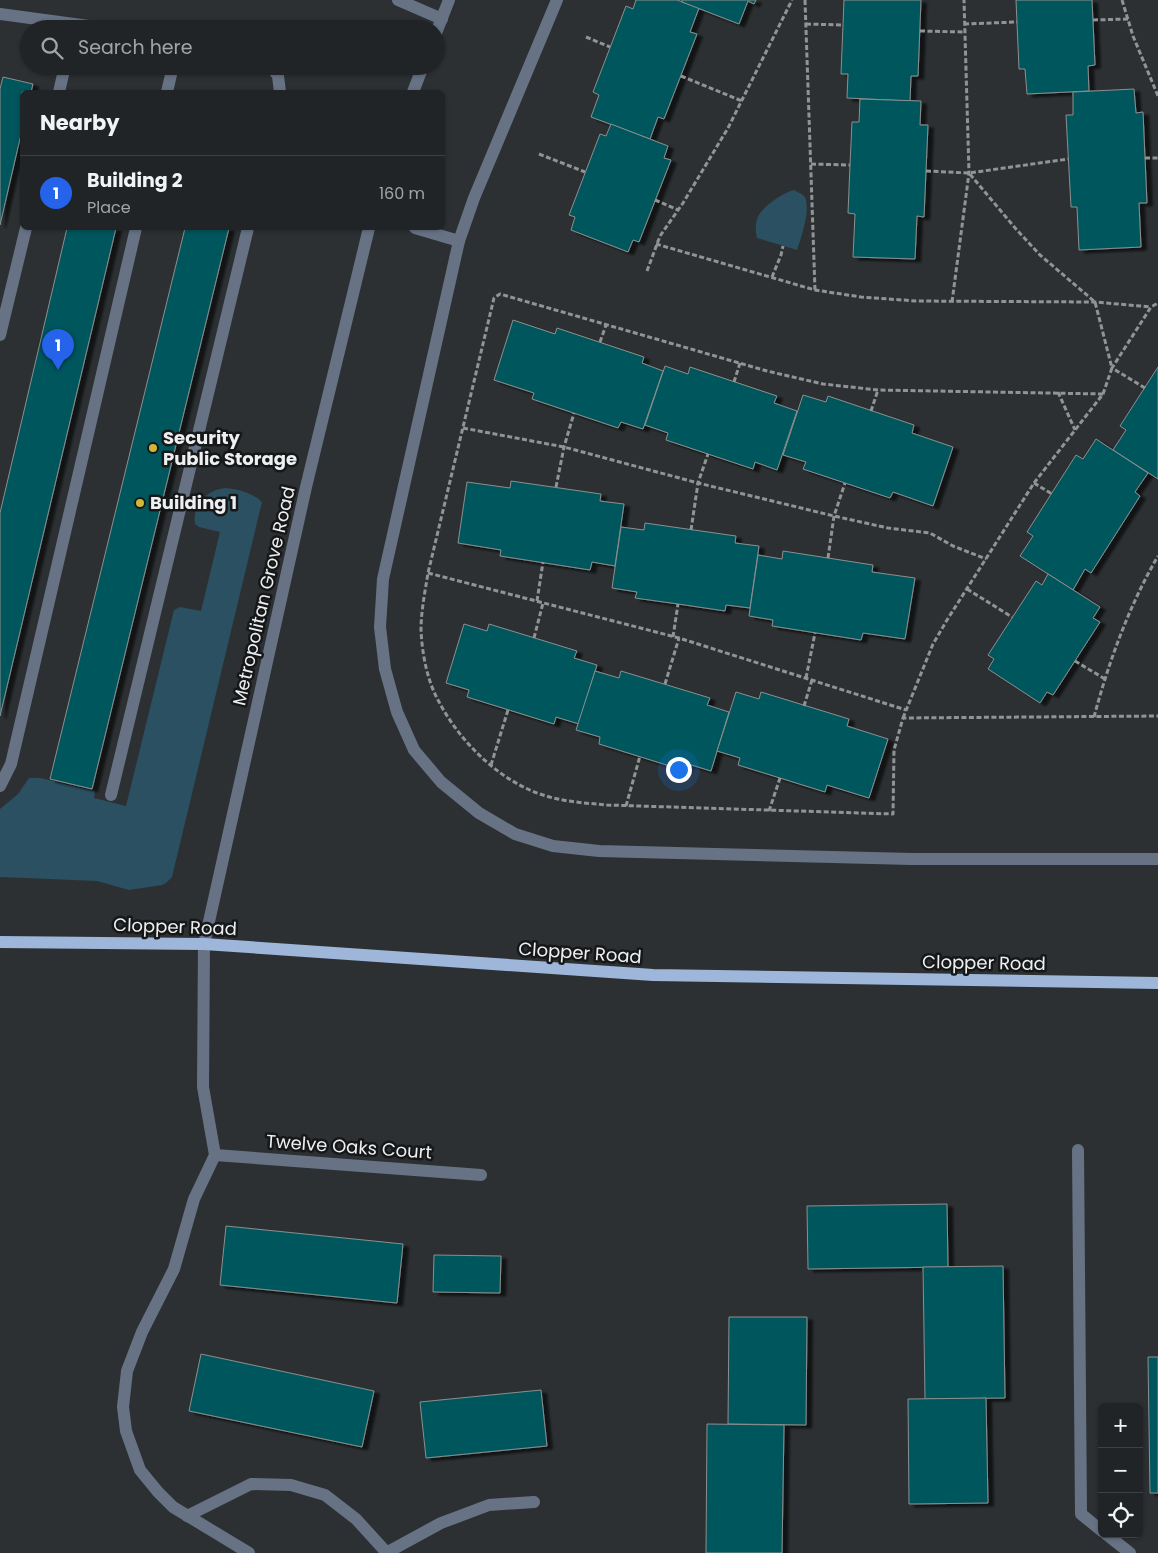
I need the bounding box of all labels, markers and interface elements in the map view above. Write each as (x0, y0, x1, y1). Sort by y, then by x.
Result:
search box (20, 20, 445, 75)
icon: search (38, 34, 66, 62)
text: Search here (78, 34, 192, 61)
text: Nearby (40, 108, 120, 137)
text: Building 2 (87, 167, 183, 194)
text: 1 (53, 182, 59, 205)
text: 160 m (379, 182, 425, 205)
text: Place (87, 196, 131, 219)
pin: 1 (42, 329, 74, 370)
place label: Security Public Storage (163, 425, 297, 471)
marker: Security Public Storage (147, 442, 159, 454)
street label: Metropolitan Grove Road (226, 484, 301, 708)
place label: Building 1 (150, 490, 237, 515)
marker: Building 1 (134, 497, 146, 509)
your location (666, 757, 692, 783)
street label: Clopper Road (113, 912, 237, 941)
street label: Clopper Road (517, 936, 643, 969)
street label: Clopper Road (922, 949, 1046, 976)
street label: Twelve Oaks Court (265, 1128, 433, 1165)
map controls (1098, 1403, 1143, 1538)
button: + (1098, 1403, 1143, 1448)
button: − (1098, 1448, 1143, 1493)
button: locate (1098, 1493, 1143, 1538)

